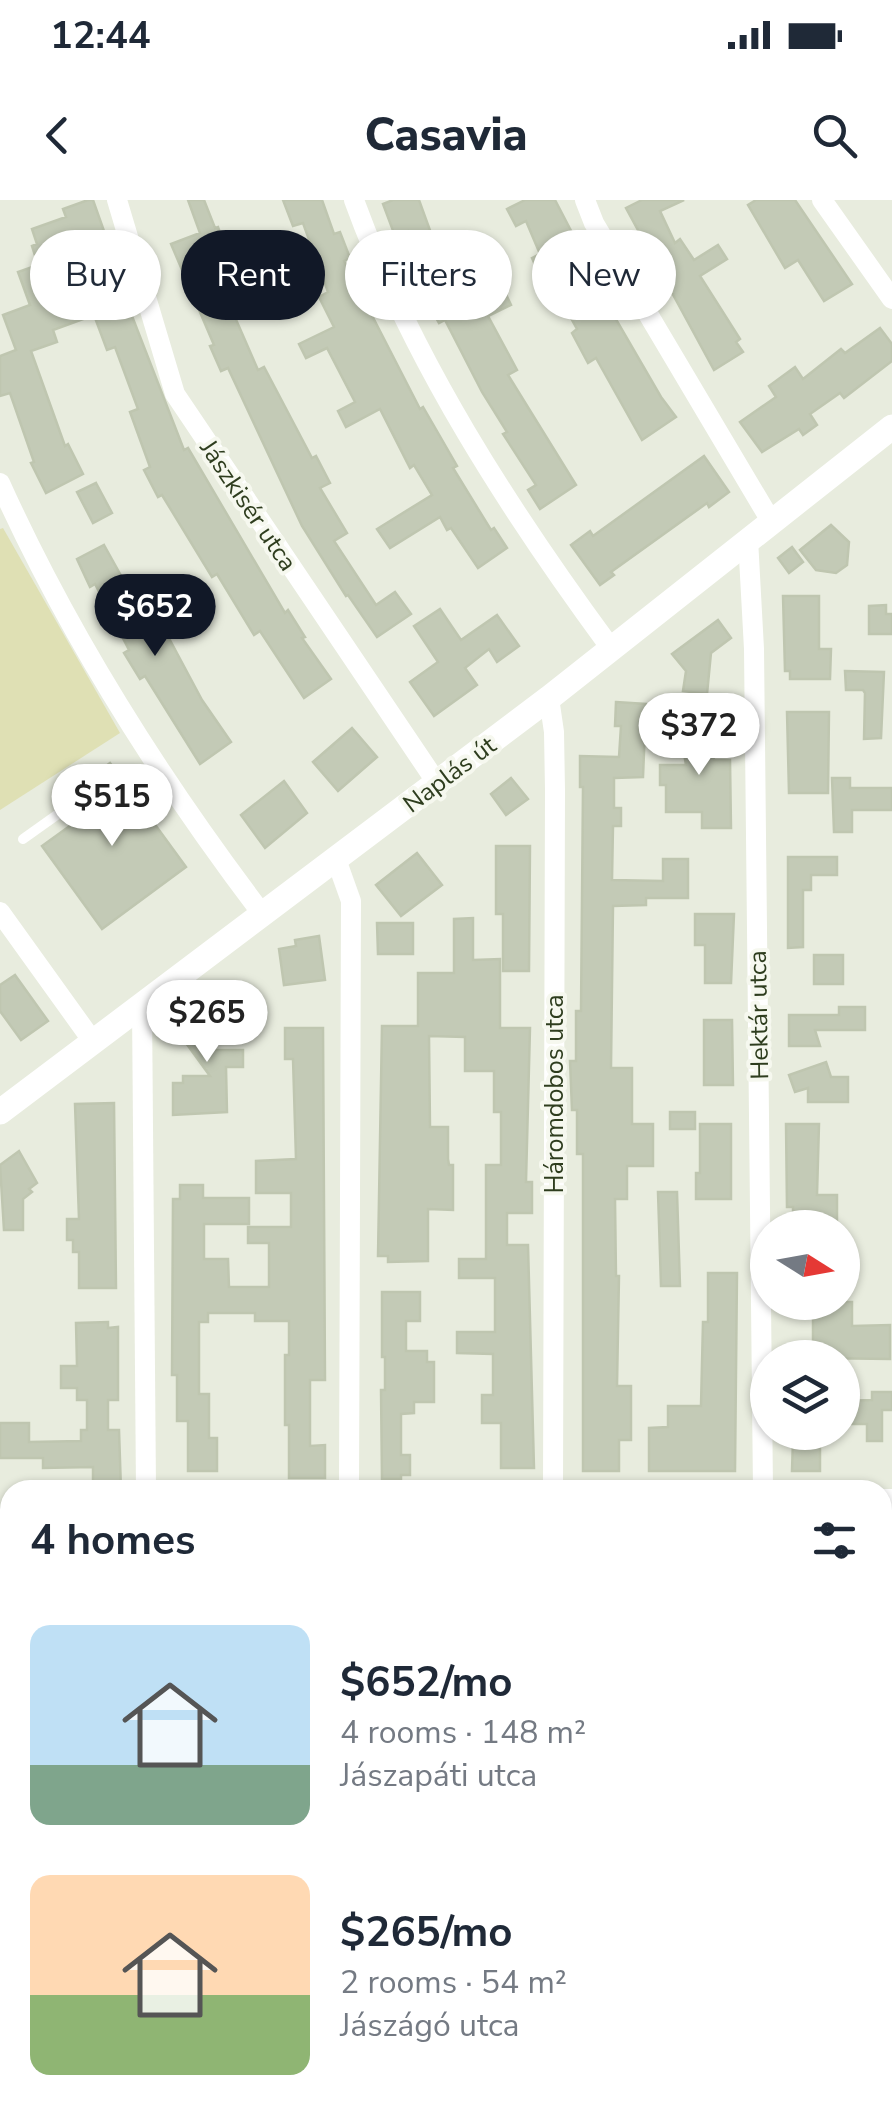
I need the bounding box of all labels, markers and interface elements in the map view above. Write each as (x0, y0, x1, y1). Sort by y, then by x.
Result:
text: 12:44 (50, 10, 151, 61)
text: Casavia (364, 105, 528, 166)
icon: back (30, 108, 85, 163)
icon: search (807, 108, 862, 163)
chip: Buy (30, 230, 161, 320)
chip: Rent (181, 230, 325, 320)
chip: Filters (345, 230, 512, 320)
chip: New (532, 230, 676, 320)
street label: Jászkisér utca (191, 433, 305, 578)
pin: $652 (96, 574, 214, 659)
text: $652 (117, 585, 193, 628)
pin: $372 (640, 693, 758, 778)
text: $372 (661, 704, 737, 747)
street label: Naplás út (396, 729, 503, 821)
pin: $515 (53, 764, 171, 849)
text: $515 (74, 775, 150, 818)
street label: Hektár utca (741, 950, 777, 1080)
pin: $265 (148, 980, 266, 1065)
text: $265 (169, 991, 245, 1034)
street label: Háromdobos utca (538, 994, 572, 1194)
north arrow (750, 1210, 860, 1320)
map controls (750, 1210, 860, 1450)
button: layers (750, 1340, 860, 1450)
text: 4 homes (30, 1512, 195, 1569)
icon: filters (807, 1513, 862, 1568)
text: $652/mo (340, 1654, 512, 1711)
icon: home (110, 1665, 230, 1785)
text: 4 rooms · 148 m² (340, 1711, 586, 1754)
text: Jászapáti utca (340, 1754, 537, 1797)
text: $265/mo (340, 1904, 512, 1961)
icon: home (110, 1915, 230, 2035)
text: 2 rooms · 54 m² (340, 1961, 567, 2004)
text: Jászágó utca (340, 2004, 520, 2047)

